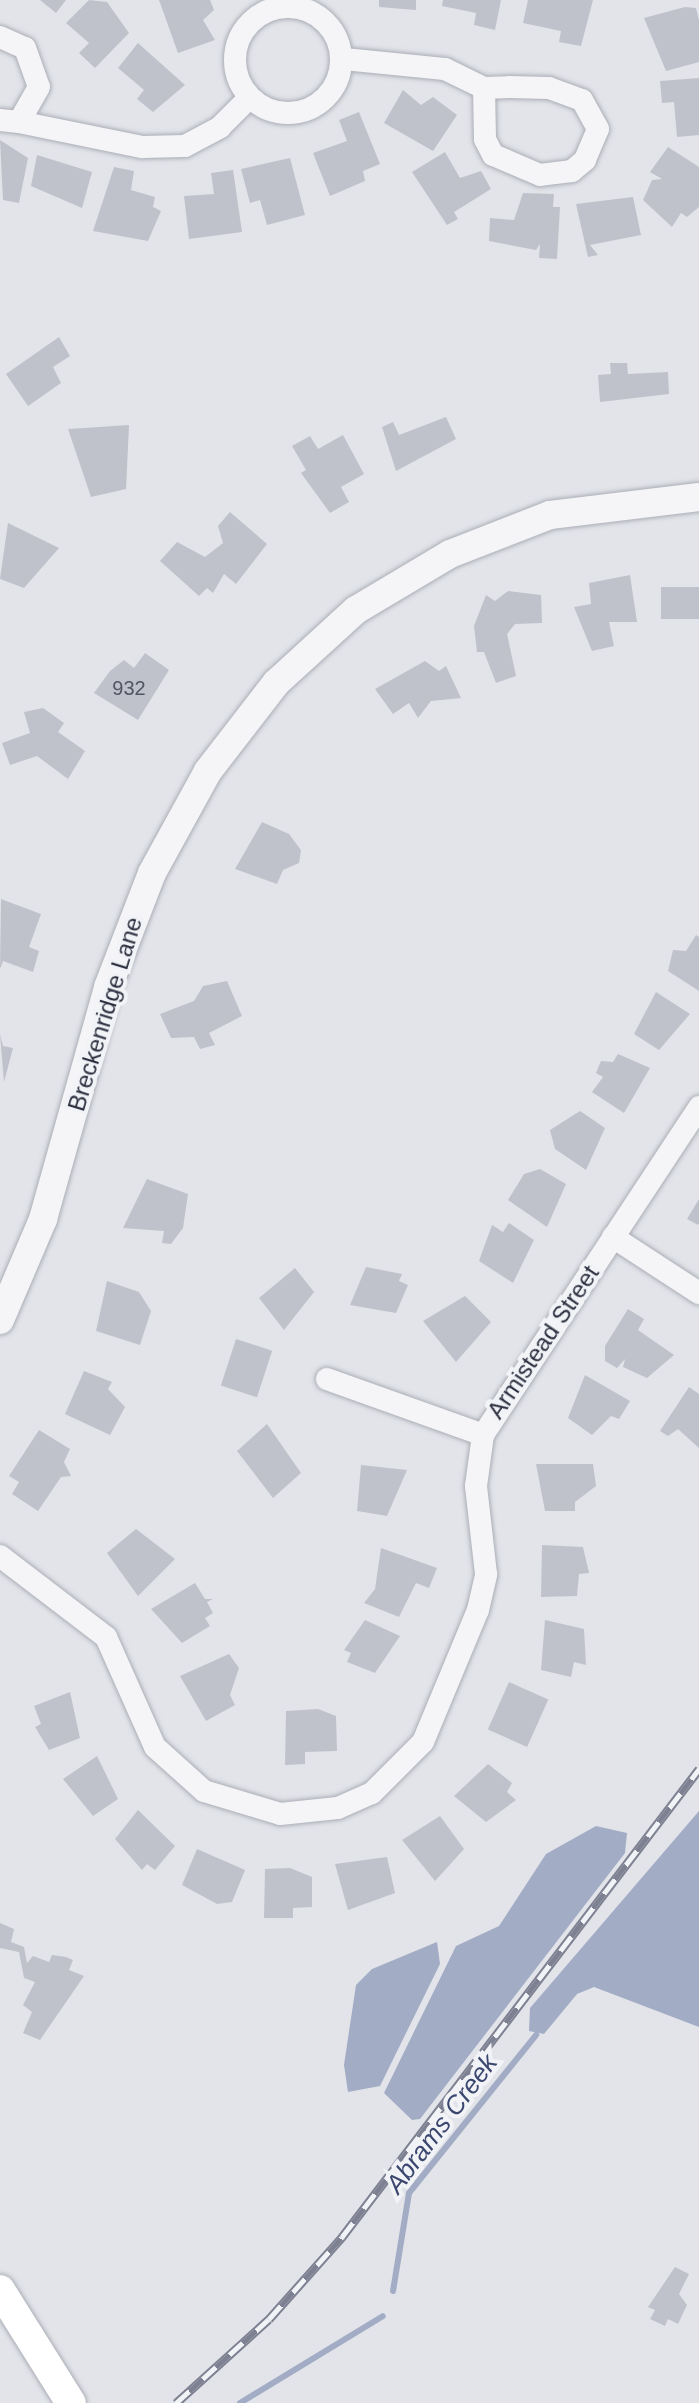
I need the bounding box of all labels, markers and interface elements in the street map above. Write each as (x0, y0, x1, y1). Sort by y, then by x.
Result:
house number: 932 (112, 676, 146, 700)
street label: Breckenridge Lane (62, 913, 148, 1115)
street label: Armistead Street (481, 1260, 605, 1424)
water label: Abrams Creek (380, 2048, 504, 2200)

